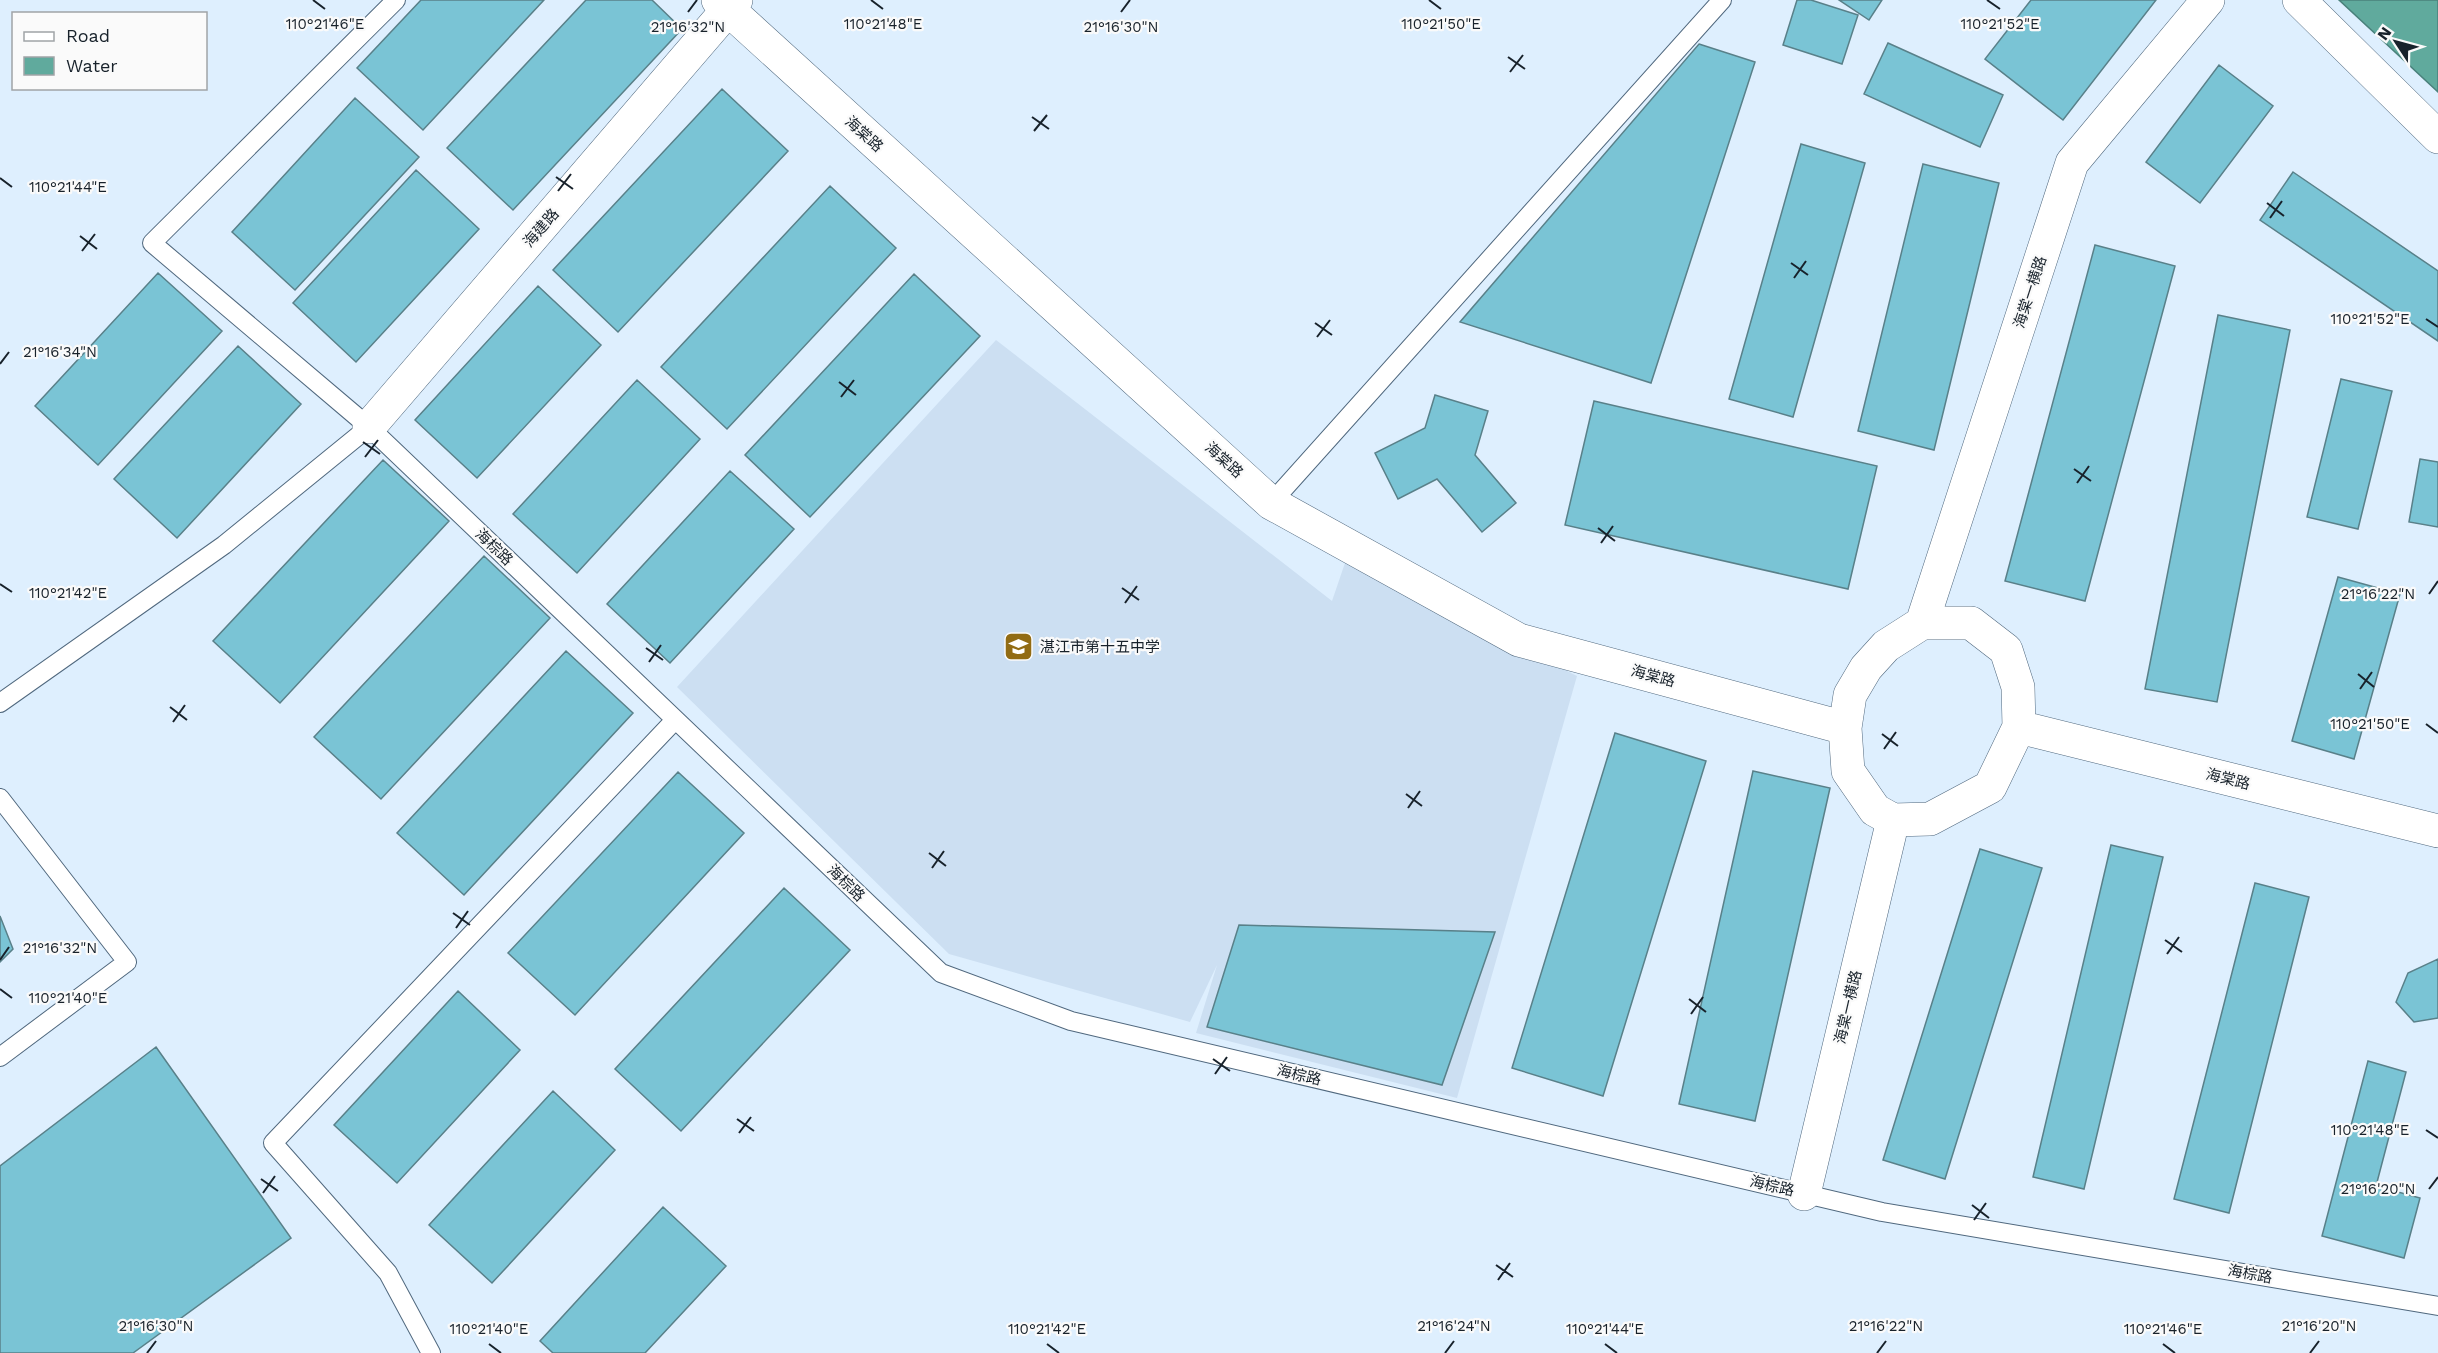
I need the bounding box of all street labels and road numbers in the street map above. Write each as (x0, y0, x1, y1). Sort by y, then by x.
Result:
street label: 海棠路 (841, 112, 887, 156)
street label: 海建路 (519, 205, 563, 251)
street label: 海棠一横路 (2010, 254, 2050, 330)
street label: 海棠路 (1201, 438, 1247, 482)
street label: 海棕路 (472, 525, 516, 569)
street label: 海棠路 (1629, 661, 1677, 691)
street label: 海棠路 (2204, 765, 2252, 793)
street label: 海棕路 (824, 861, 868, 905)
street label: 海棠一横路 (1831, 968, 1865, 1046)
street label: 海棕路 (1275, 1061, 1323, 1089)
street label: 海棕路 (1748, 1172, 1796, 1200)
street label: 海棕路 (2226, 1261, 2274, 1287)

